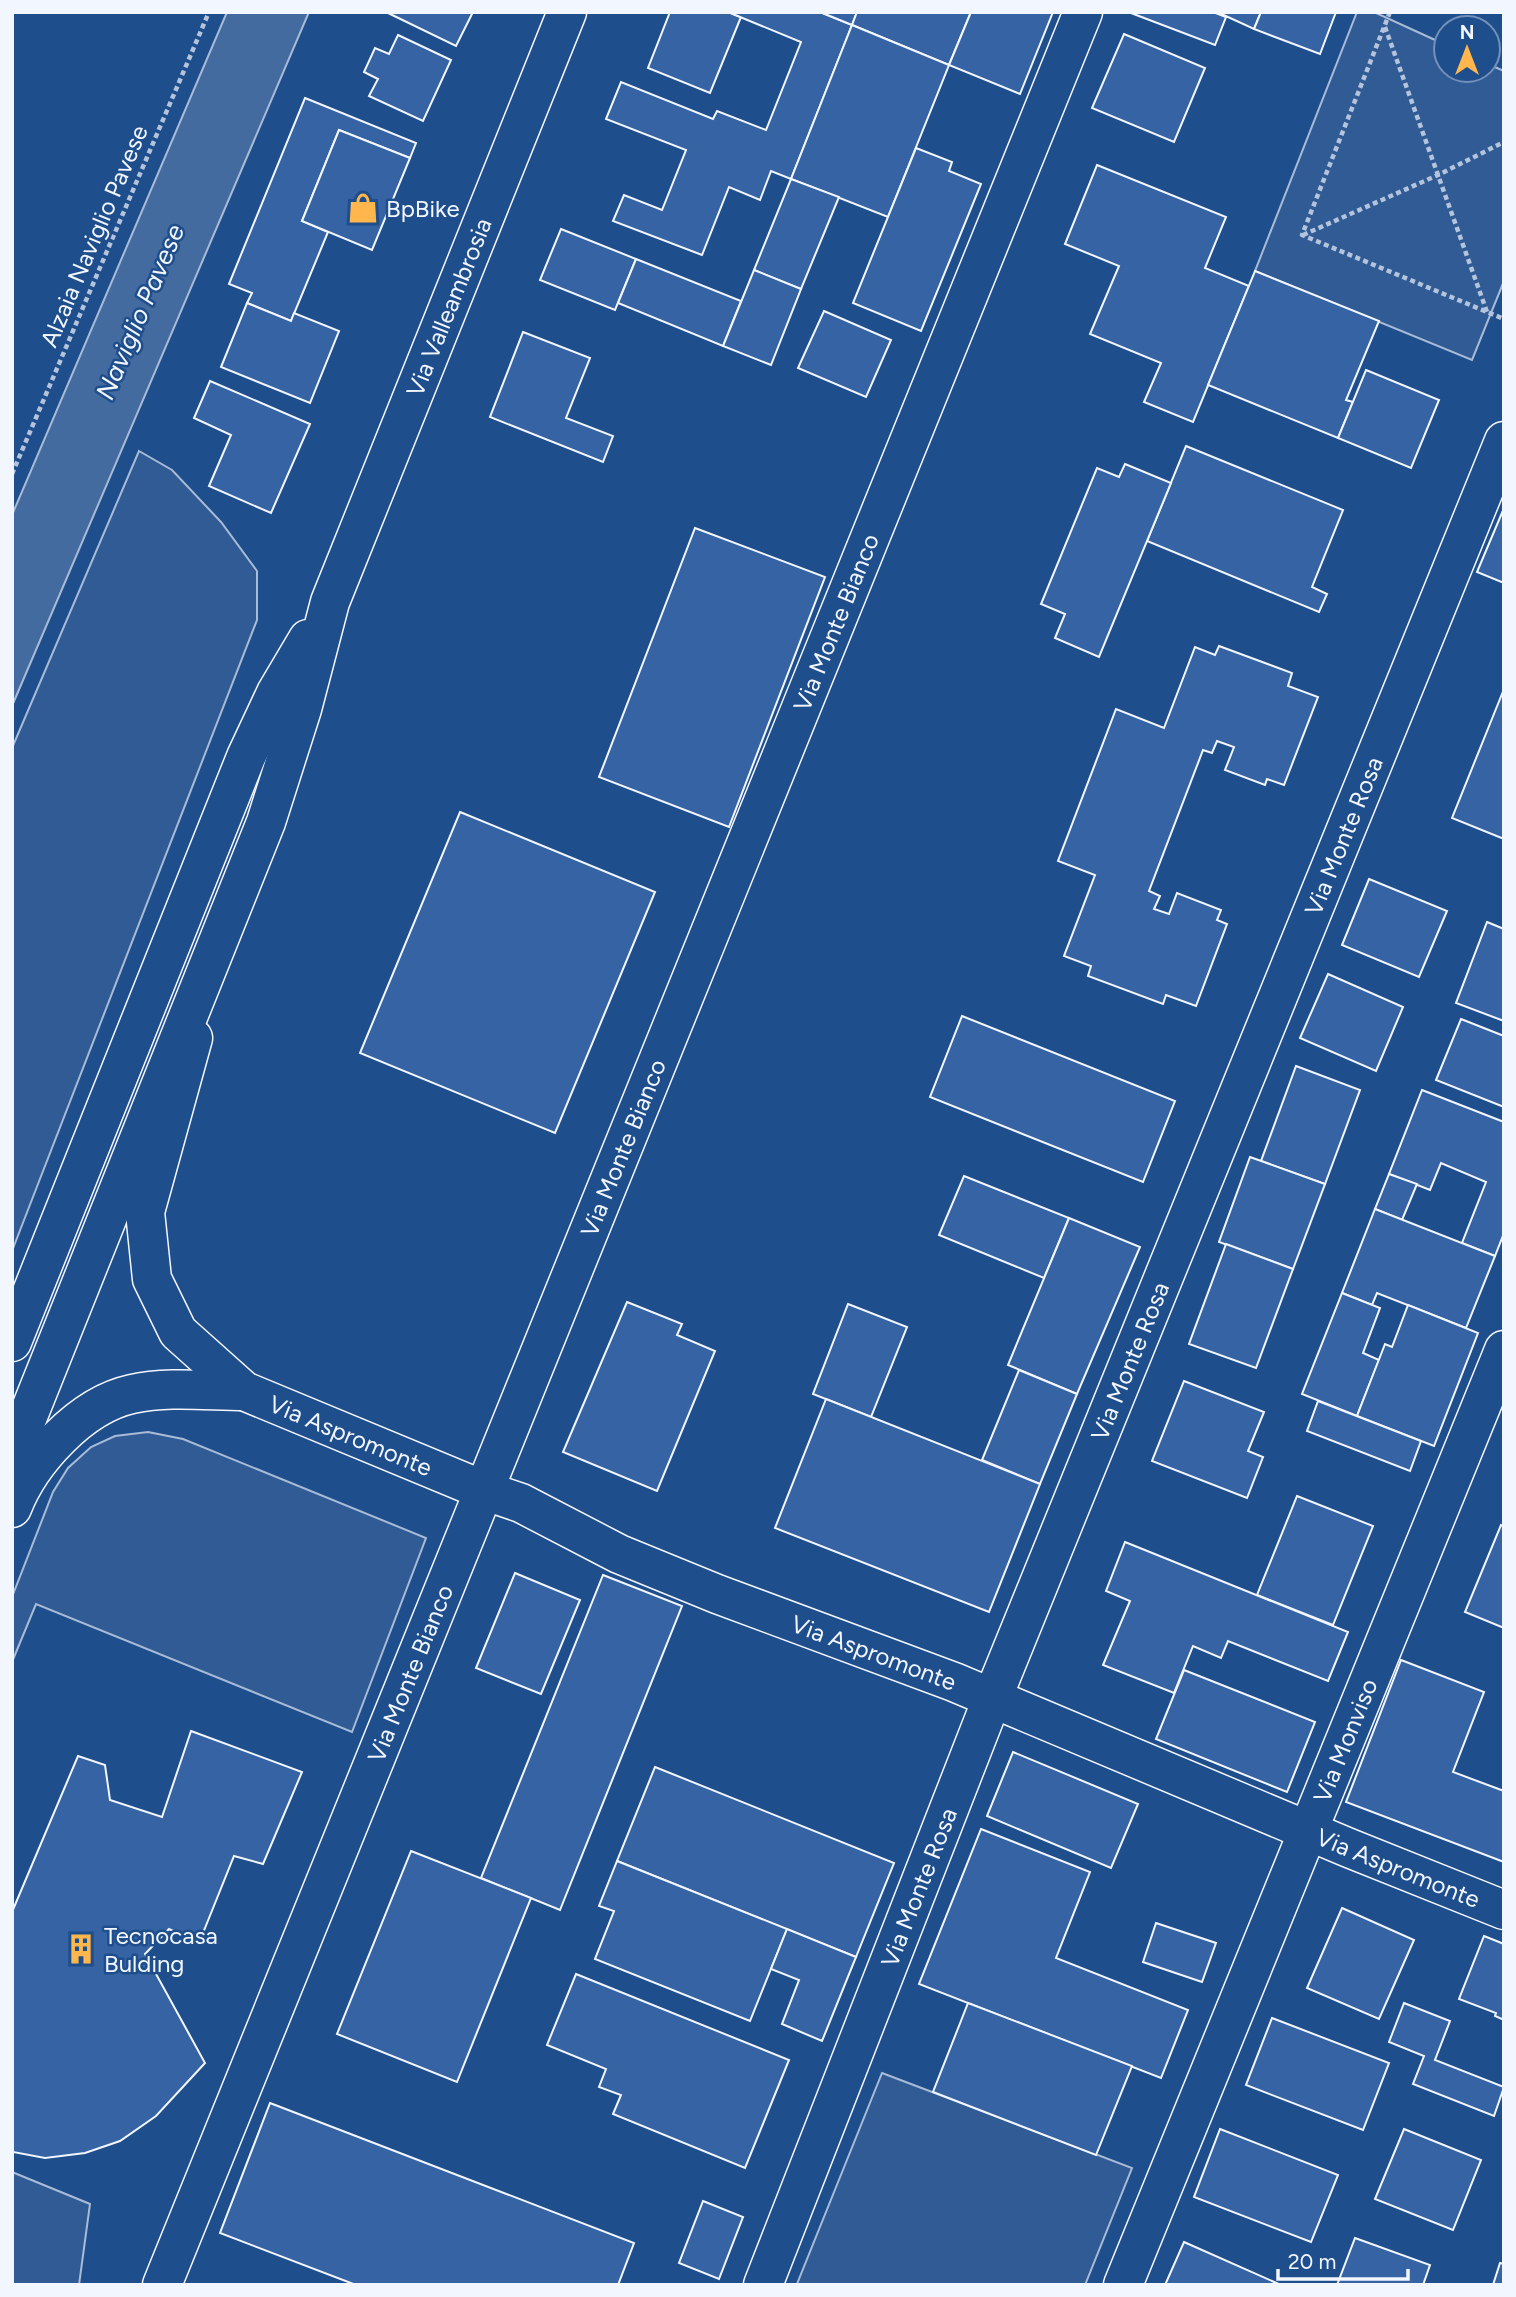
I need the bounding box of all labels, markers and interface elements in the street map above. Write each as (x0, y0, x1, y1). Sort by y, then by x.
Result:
north arrow (1432, 14, 1502, 84)
text: N (1460, 21, 1474, 44)
street label: Alzaia Naviglio Pavese (34, 121, 154, 351)
shop icon: BpBike (346, 191, 380, 225)
place label: BpBike (386, 194, 460, 223)
street label: Via Valleambrosia (400, 214, 497, 401)
water label: Naviglio Pavese (89, 220, 191, 404)
street label: Via Monte Bianco (787, 529, 885, 715)
street label: Via Monte Rosa (1298, 752, 1388, 919)
street label: Via Monte Bianco (574, 1055, 672, 1241)
street label: Via Monte Rosa (1084, 1278, 1175, 1445)
street label: Via Aspromonte (265, 1389, 437, 1482)
street label: Via Monte Bianco (361, 1580, 459, 1766)
street label: Via Aspromonte (787, 1608, 961, 1696)
street label: Via Monviso (1307, 1674, 1383, 1807)
street label: Via Monte Rosa (874, 1804, 963, 1971)
street label: Via Aspromonte (1312, 1822, 1484, 1913)
place label: Tecnocasa Bulding (104, 1921, 218, 1978)
building icon: Tecnocasa Bulding (64, 1932, 98, 1966)
scale bar (1278, 2238, 1408, 2282)
text: 20 m (1288, 2249, 1336, 2274)

